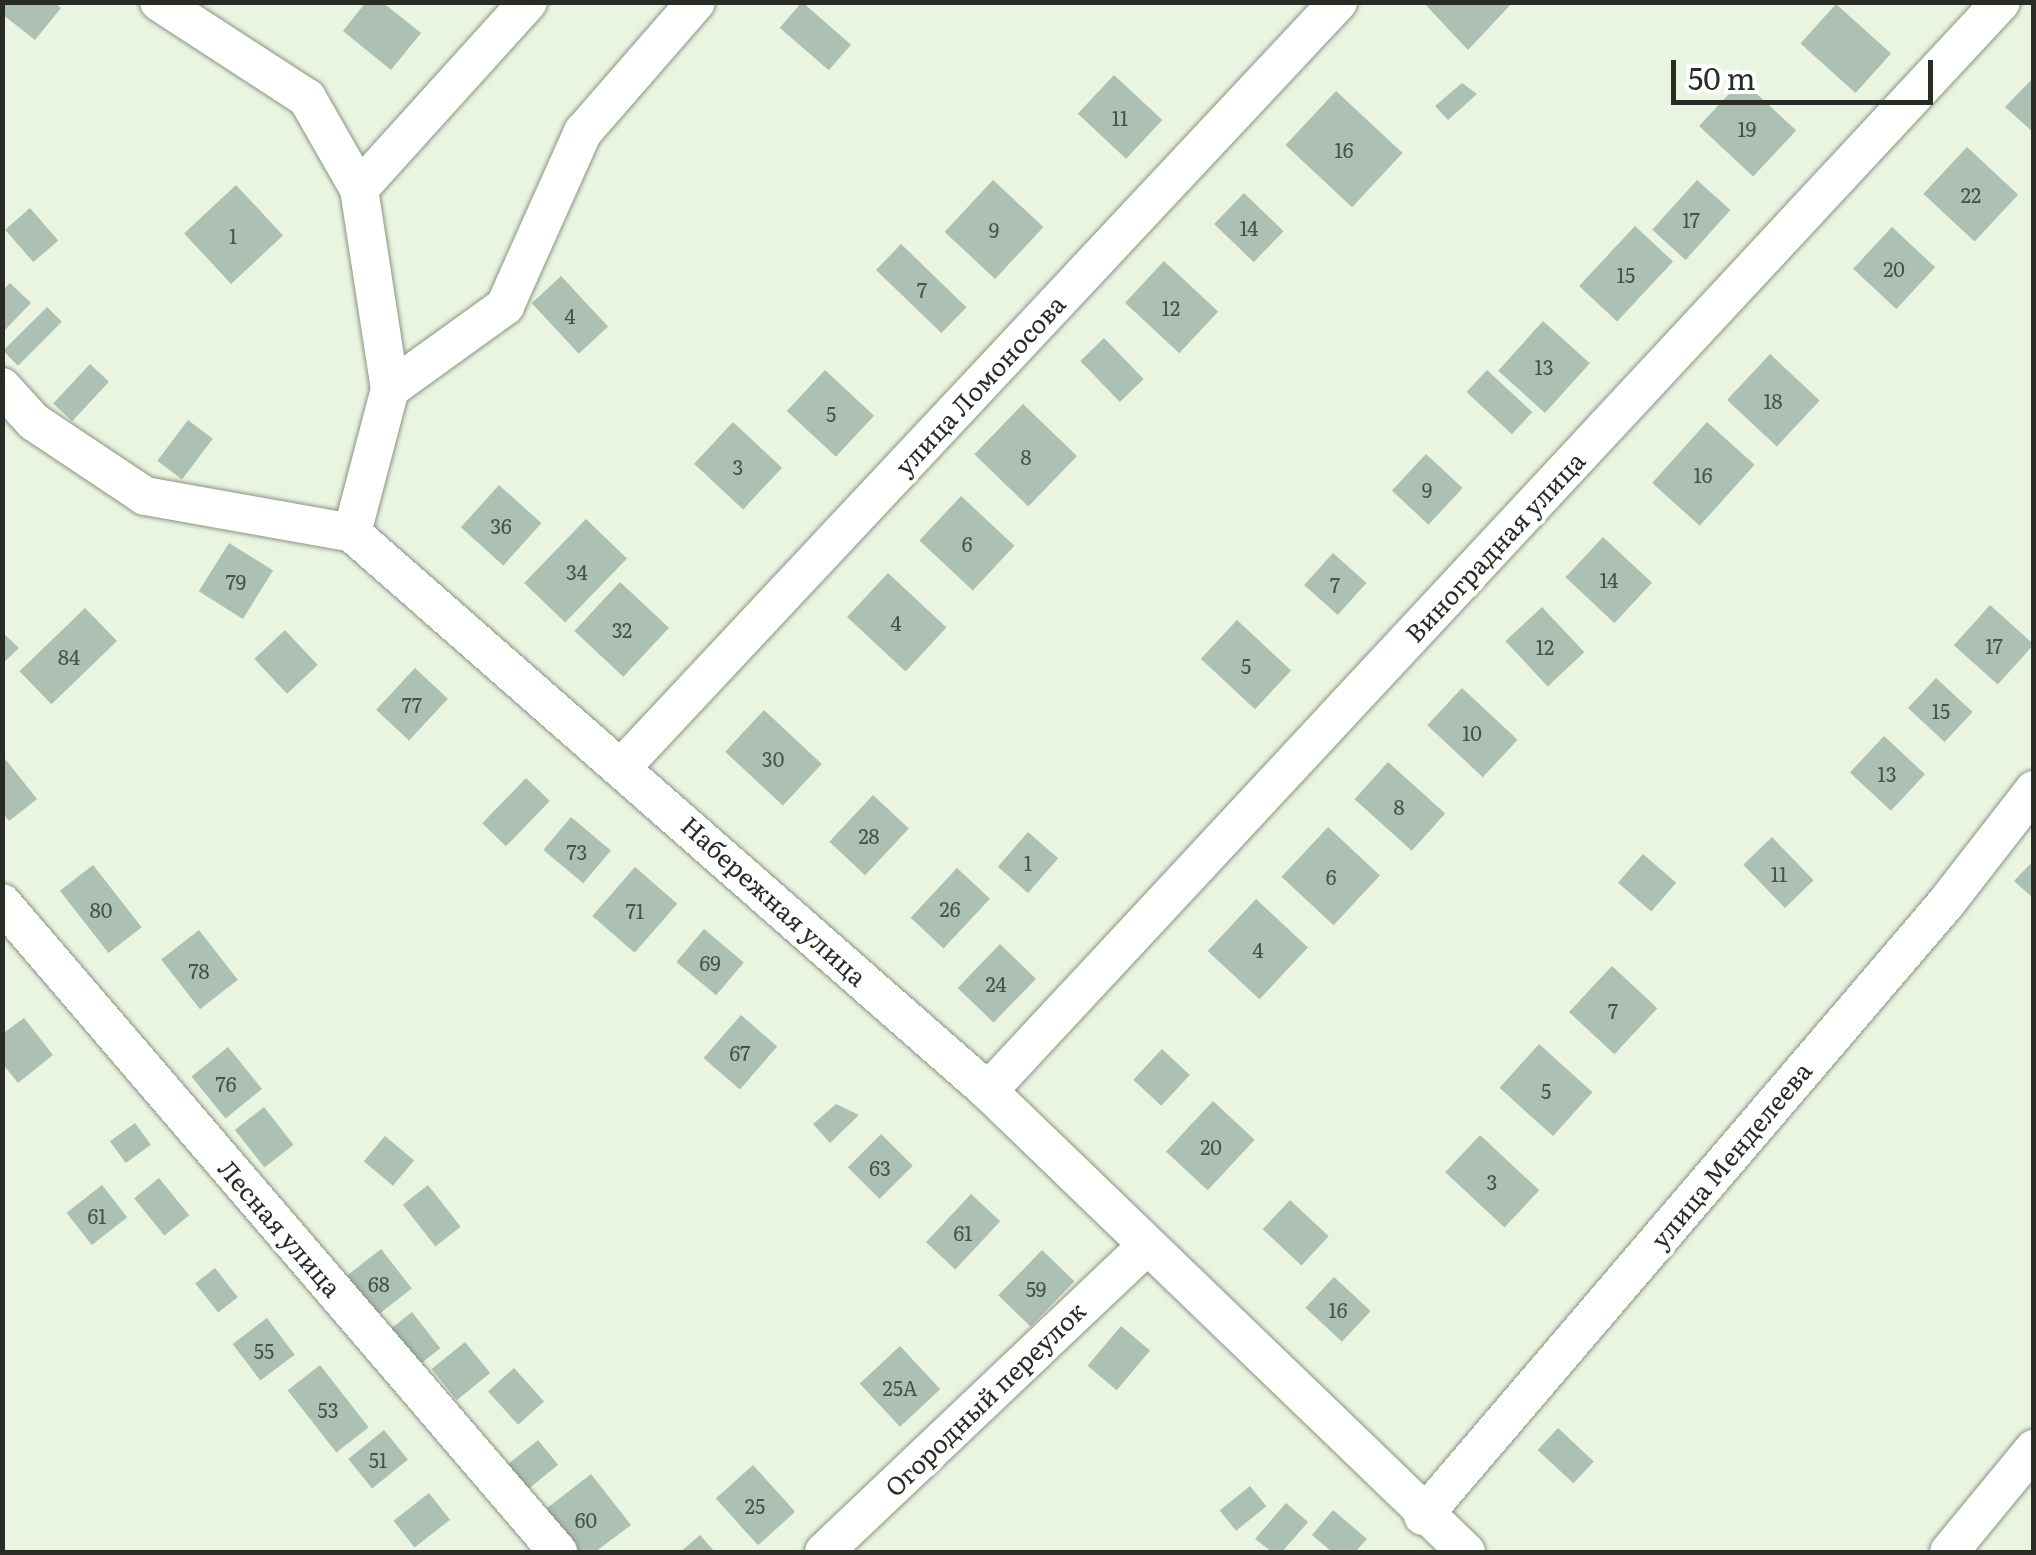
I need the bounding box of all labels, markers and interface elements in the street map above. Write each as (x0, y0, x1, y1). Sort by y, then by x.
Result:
scale bar (1676, 40, 1938, 102)
text: 50 m (1688, 55, 1756, 99)
house number: 11 (1112, 105, 1128, 129)
house number: 19 (1738, 116, 1756, 140)
house number: 16 (1335, 137, 1353, 161)
house number: 22 (1961, 182, 1981, 206)
house number: 17 (1682, 207, 1700, 231)
house number: 14 (1240, 215, 1258, 239)
house number: 9 (989, 217, 999, 241)
house number: 1 (229, 223, 237, 247)
house number: 20 (1883, 256, 1905, 280)
house number: 15 (1617, 262, 1635, 286)
house number: 7 (917, 277, 927, 301)
street label: улица Ломоносова (889, 289, 1071, 481)
house number: 12 (1162, 295, 1180, 319)
house number: 4 (564, 303, 576, 327)
house number: 13 (1535, 354, 1553, 378)
house number: 18 (1763, 388, 1783, 412)
house number: 5 (826, 401, 836, 425)
house number: 8 (1020, 444, 1032, 468)
street label: Виноградная улица (1399, 446, 1591, 648)
house number: 3 (733, 454, 743, 478)
house number: 16 (1694, 462, 1712, 486)
house number: 9 (1422, 477, 1432, 501)
house number: 36 (490, 513, 512, 537)
house number: 6 (962, 531, 972, 555)
house number: 34 (566, 559, 588, 583)
house number: 14 (1600, 567, 1618, 591)
house number: 79 (226, 569, 246, 593)
house number: 7 (1330, 572, 1340, 596)
house number: 4 (890, 610, 902, 634)
house number: 32 (612, 617, 632, 641)
house number: 17 (1985, 633, 2003, 657)
house number: 12 (1536, 634, 1554, 658)
house number: 84 (58, 644, 80, 668)
house number: 5 (1241, 653, 1251, 677)
house number: 77 (402, 692, 422, 716)
house number: 15 (1932, 698, 1950, 722)
house number: 10 (1462, 720, 1482, 744)
house number: 30 (762, 746, 784, 770)
house number: 13 (1878, 761, 1896, 785)
house number: 8 (1393, 794, 1405, 818)
street label: Набережная улица (675, 810, 873, 992)
house number: 28 (858, 823, 880, 847)
house number: 73 (567, 839, 587, 863)
house number: 1 (1024, 850, 1032, 874)
house number: 11 (1771, 861, 1787, 885)
house number: 6 (1326, 864, 1336, 888)
house number: 26 (940, 896, 960, 920)
house number: 80 (90, 897, 112, 921)
house number: 71 (626, 898, 644, 922)
house number: 4 (1252, 937, 1264, 961)
house number: 69 (699, 950, 721, 974)
house number: 78 (188, 958, 210, 982)
house number: 24 (985, 971, 1007, 995)
house number: 7 (1608, 998, 1618, 1022)
house number: 67 (730, 1040, 750, 1064)
street label: улица Менделеева (1644, 1056, 1818, 1254)
house number: 76 (216, 1071, 236, 1095)
house number: 5 (1541, 1078, 1551, 1102)
house number: 20 (1200, 1134, 1222, 1158)
street label: Лесная улица (212, 1153, 348, 1303)
house number: 63 (869, 1155, 891, 1179)
house number: 3 (1487, 1169, 1497, 1193)
house number: 61 (88, 1203, 106, 1227)
house number: 61 (954, 1220, 972, 1244)
house number: 68 (368, 1271, 390, 1295)
house number: 59 (1026, 1276, 1046, 1300)
street label: Огородный переулок (879, 1296, 1091, 1502)
house number: 16 (1329, 1297, 1347, 1321)
house number: 55 (254, 1338, 274, 1362)
house number: 25А (883, 1375, 917, 1399)
house number: 53 (318, 1397, 338, 1421)
house number: 51 (369, 1447, 387, 1471)
house number: 25 (745, 1493, 765, 1517)
house number: 60 (575, 1507, 597, 1531)

